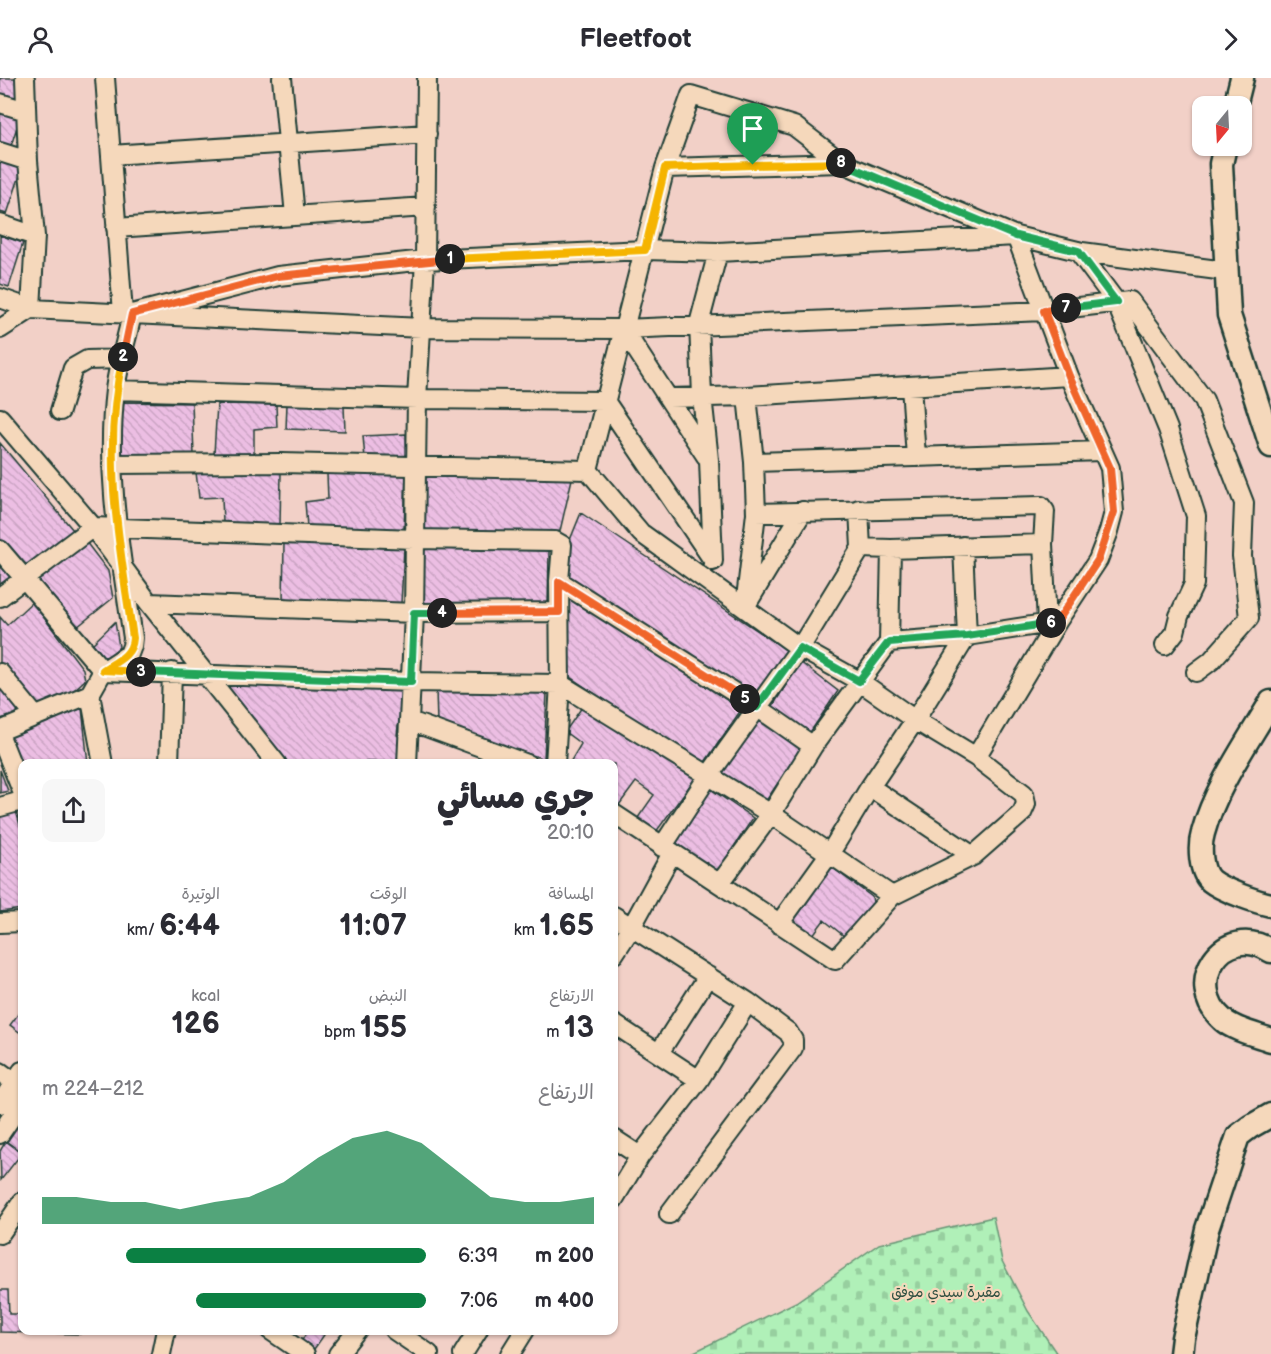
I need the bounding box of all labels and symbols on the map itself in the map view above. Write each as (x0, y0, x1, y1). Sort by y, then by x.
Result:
north arrow (1192, 96, 1252, 156)
pin (727, 103, 778, 165)
pin: 8 (826, 148, 856, 178)
pin: 1 (435, 244, 465, 274)
pin: 7 (1051, 293, 1081, 323)
pin: 2 (108, 342, 138, 372)
pin: 4 (427, 598, 457, 628)
pin: 6 (1036, 608, 1066, 638)
pin: 3 (126, 657, 156, 687)
pin: 5 (730, 684, 760, 714)
park label: مقبرة سيدي موفق (891, 1283, 1001, 1303)

